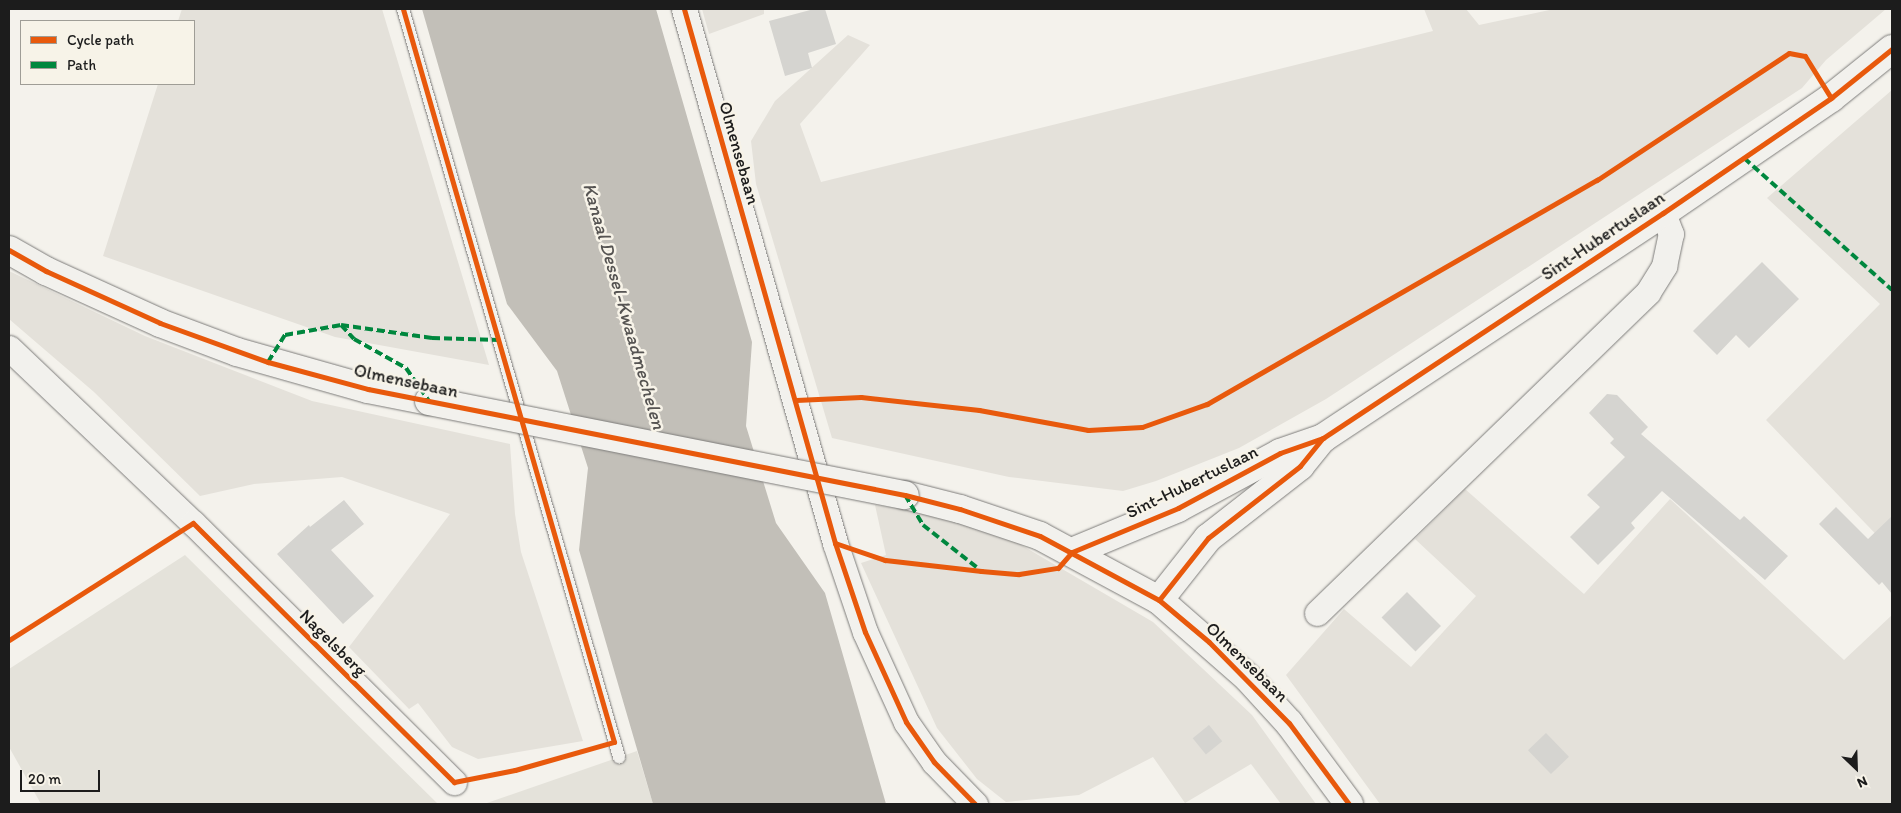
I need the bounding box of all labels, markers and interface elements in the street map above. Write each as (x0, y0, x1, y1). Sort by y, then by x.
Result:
legend (20, 20, 195, 85)
text: Cycle path (67, 31, 134, 49)
text: Path (67, 56, 96, 74)
street label: Olmensebaan (714, 99, 764, 207)
water label: Kanaal Dessel-Kwaadmechelen (578, 180, 670, 432)
street label: Sint-Hubertuslaan (1537, 187, 1669, 285)
street label: Olmensebaan (352, 359, 460, 403)
street label: Sint-Hubertuslaan (1123, 441, 1261, 523)
street label: Nagelsberg (295, 605, 371, 681)
street label: Olmensebaan (1201, 617, 1293, 707)
north arrow (1831, 743, 1881, 793)
scale bar (22, 760, 102, 792)
text: 20 m (28, 770, 61, 788)
text: N (1855, 772, 1870, 792)

